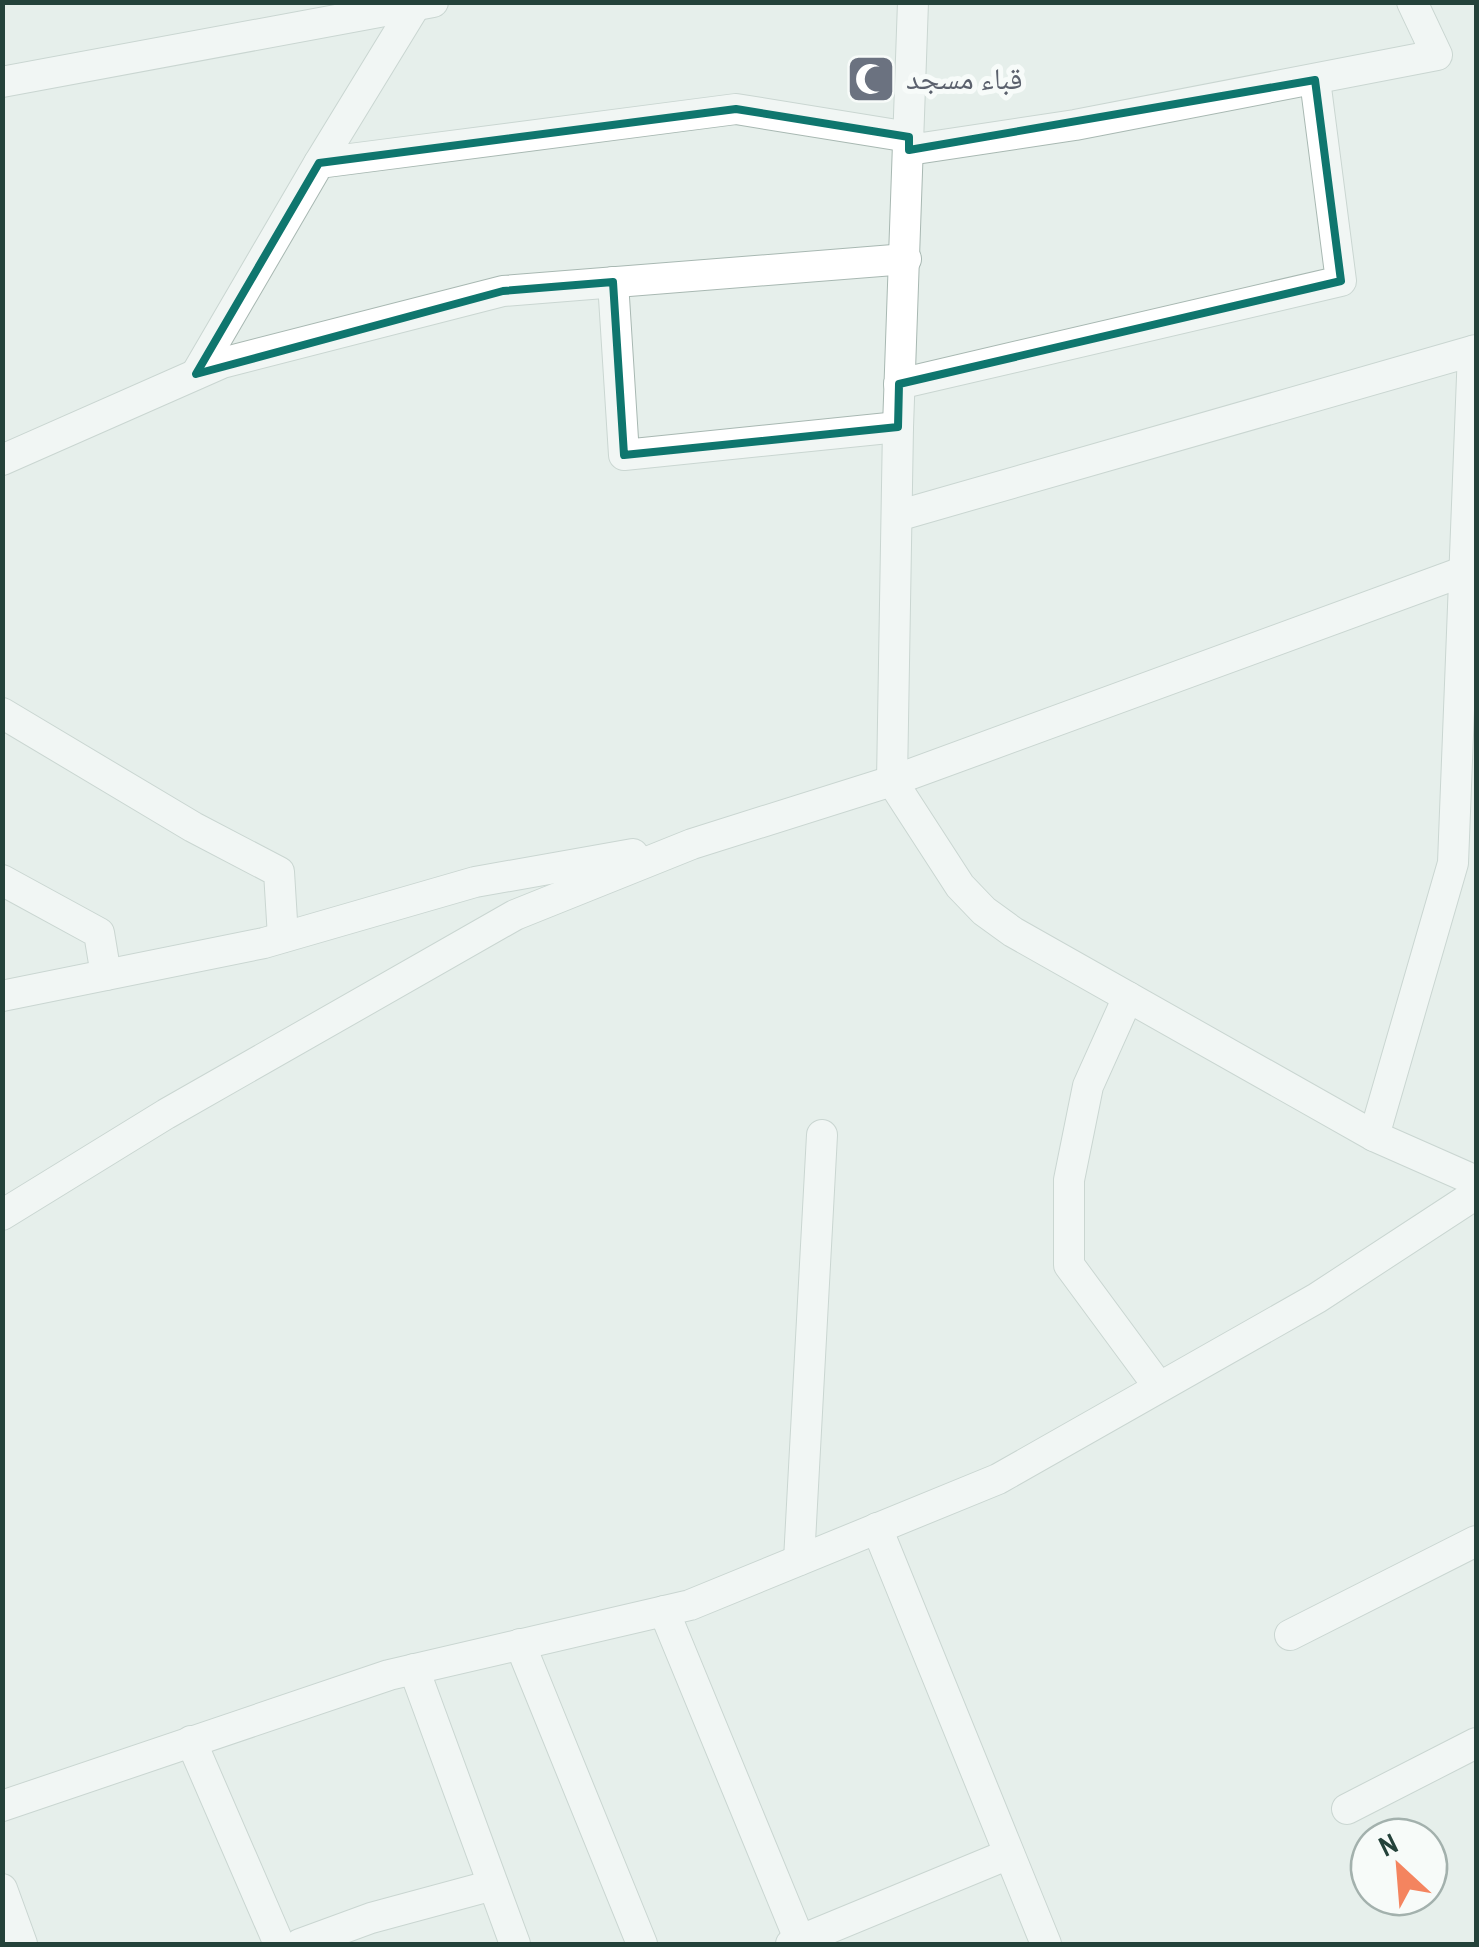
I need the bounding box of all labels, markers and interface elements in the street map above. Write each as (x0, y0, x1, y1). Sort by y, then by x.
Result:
mosque icon: قباء مسجد (845, 53, 897, 105)
place label: قباء مسجد (906, 58, 1023, 98)
north arrow (1349, 1817, 1449, 1917)
text: N (1372, 1824, 1404, 1865)

